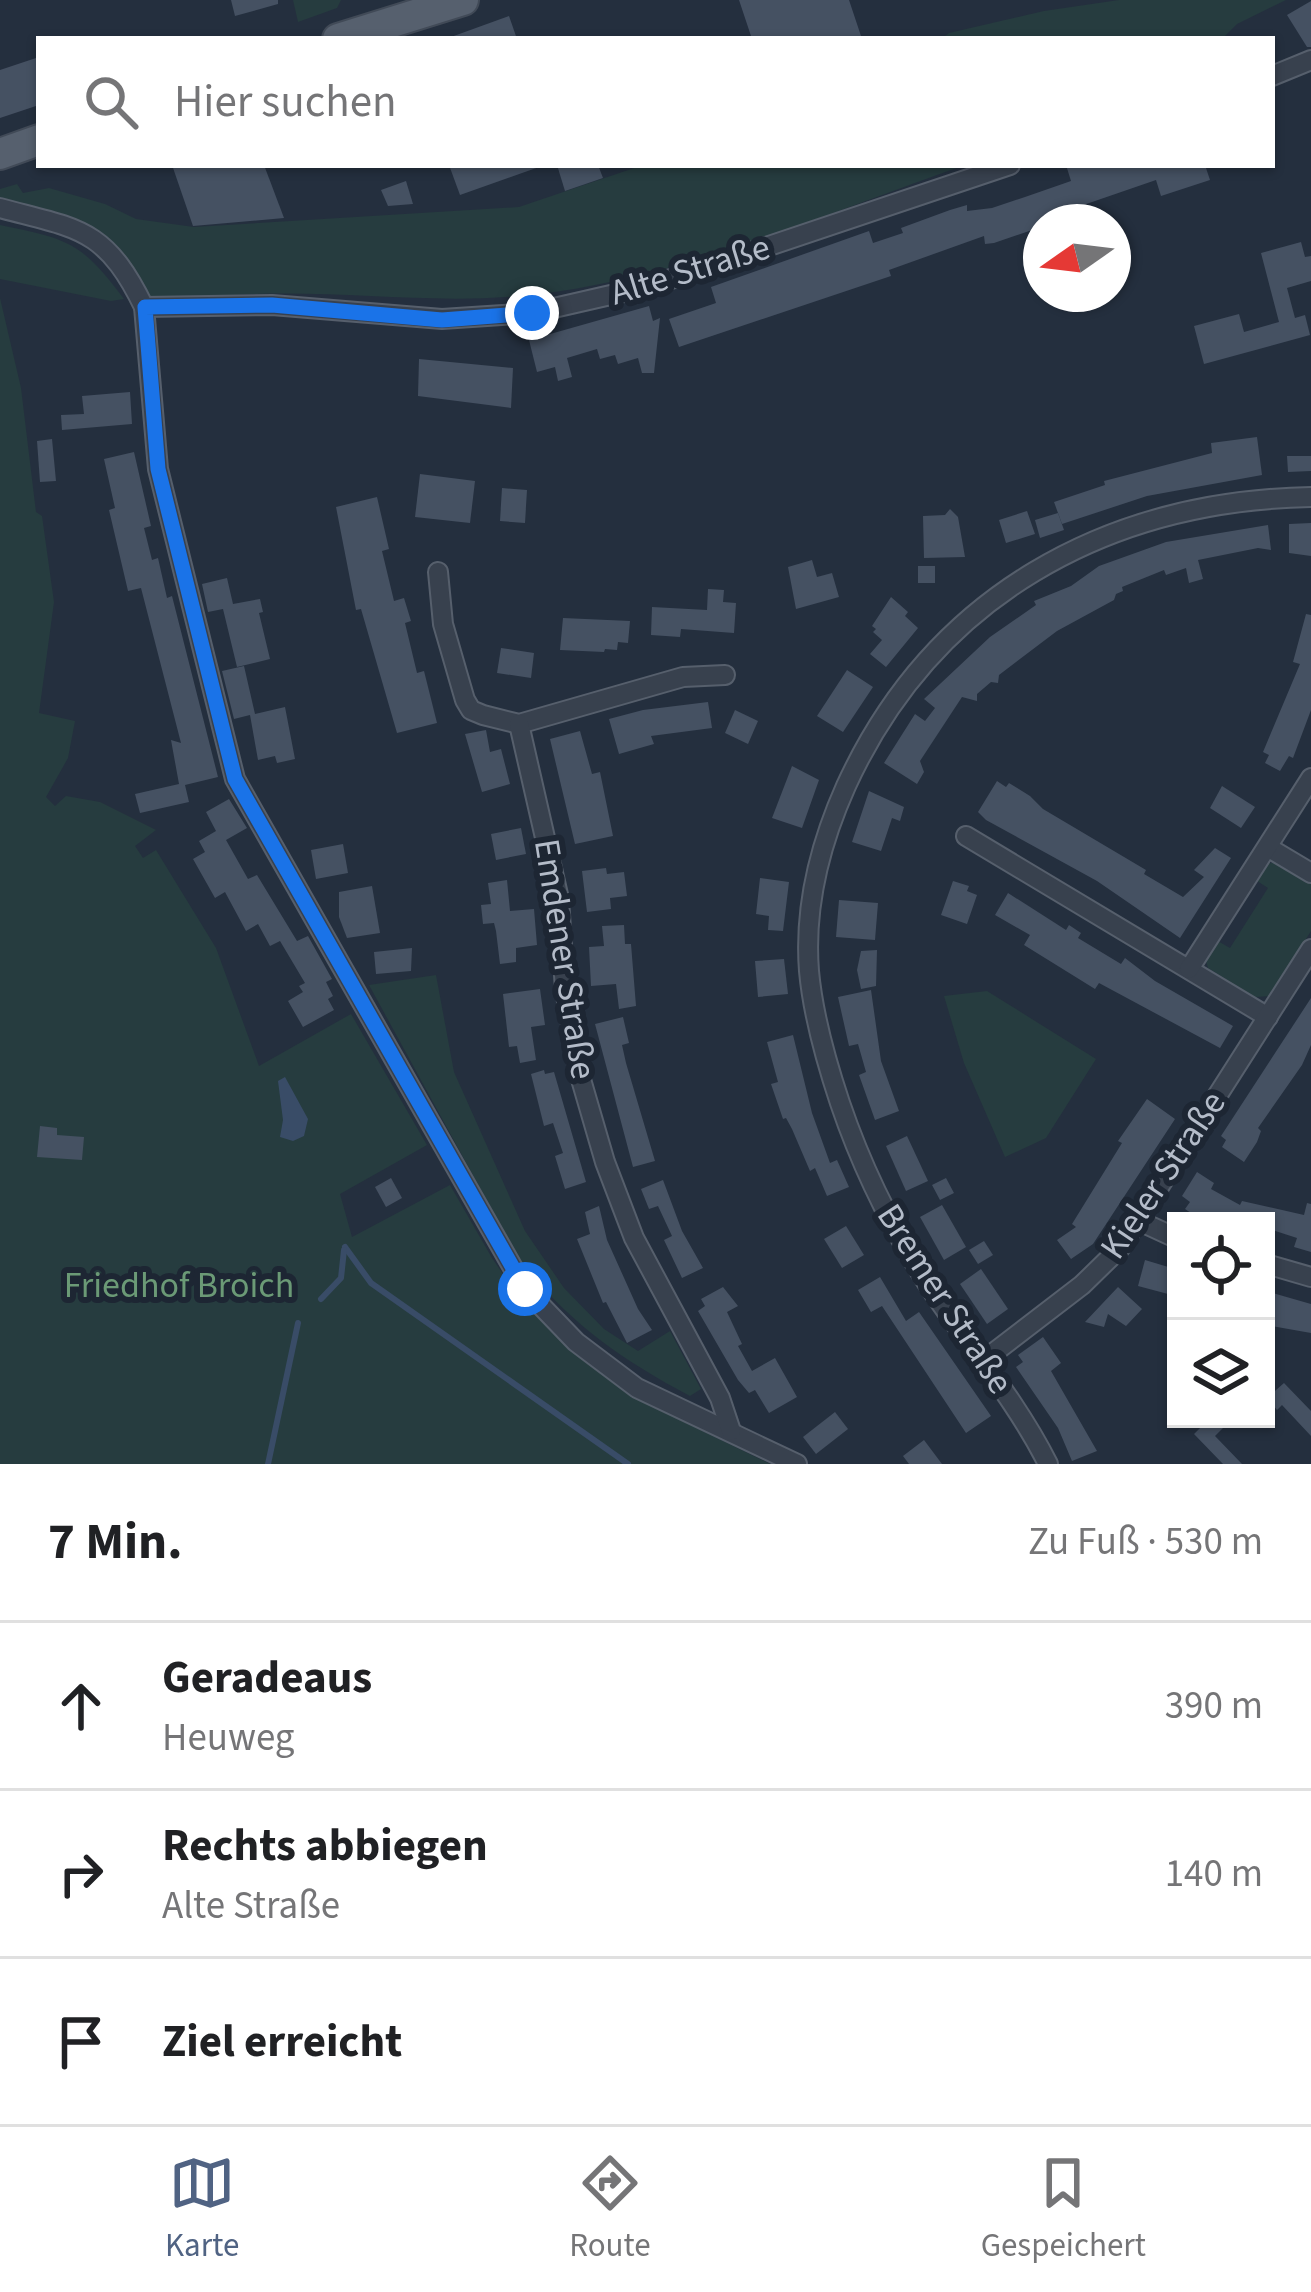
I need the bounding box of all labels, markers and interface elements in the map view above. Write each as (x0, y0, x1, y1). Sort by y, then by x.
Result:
search box (36, 36, 1275, 168)
icon: search (78, 69, 144, 135)
text: Hier suchen (174, 70, 397, 134)
north arrow (1023, 204, 1131, 312)
street label: Alte Straße (604, 222, 776, 318)
route end (505, 286, 559, 340)
street label: Emdener Straße (521, 835, 609, 1083)
street label: Kieler Straße (1088, 1081, 1238, 1269)
street label: Bremer Straße (864, 1194, 1026, 1404)
map controls (1167, 1212, 1275, 1428)
button: locate (1167, 1212, 1275, 1320)
park label: Friedhof Broich (64, 1260, 294, 1311)
route start (498, 1262, 552, 1316)
button: layers (1167, 1320, 1275, 1428)
text: 7 Min. (48, 1506, 183, 1578)
text: Zu Fuß · 530 m (1028, 1514, 1263, 1570)
text: Geradeaus (162, 1646, 372, 1710)
icon: ahead (48, 1673, 114, 1739)
text: 390 m (1165, 1678, 1263, 1734)
text: Heuweg (162, 1710, 295, 1766)
text: Rechts abbiegen (162, 1814, 488, 1878)
icon: right (48, 1841, 114, 1907)
text: 140 m (1165, 1846, 1263, 1902)
text: Alte Straße (162, 1878, 340, 1934)
icon: arrive (48, 2009, 114, 2075)
text: Ziel erreicht (162, 2010, 402, 2074)
tab: Karte (165, 2150, 239, 2269)
tab: Route (569, 2150, 651, 2269)
tab: Gespeichert (981, 2150, 1146, 2269)

